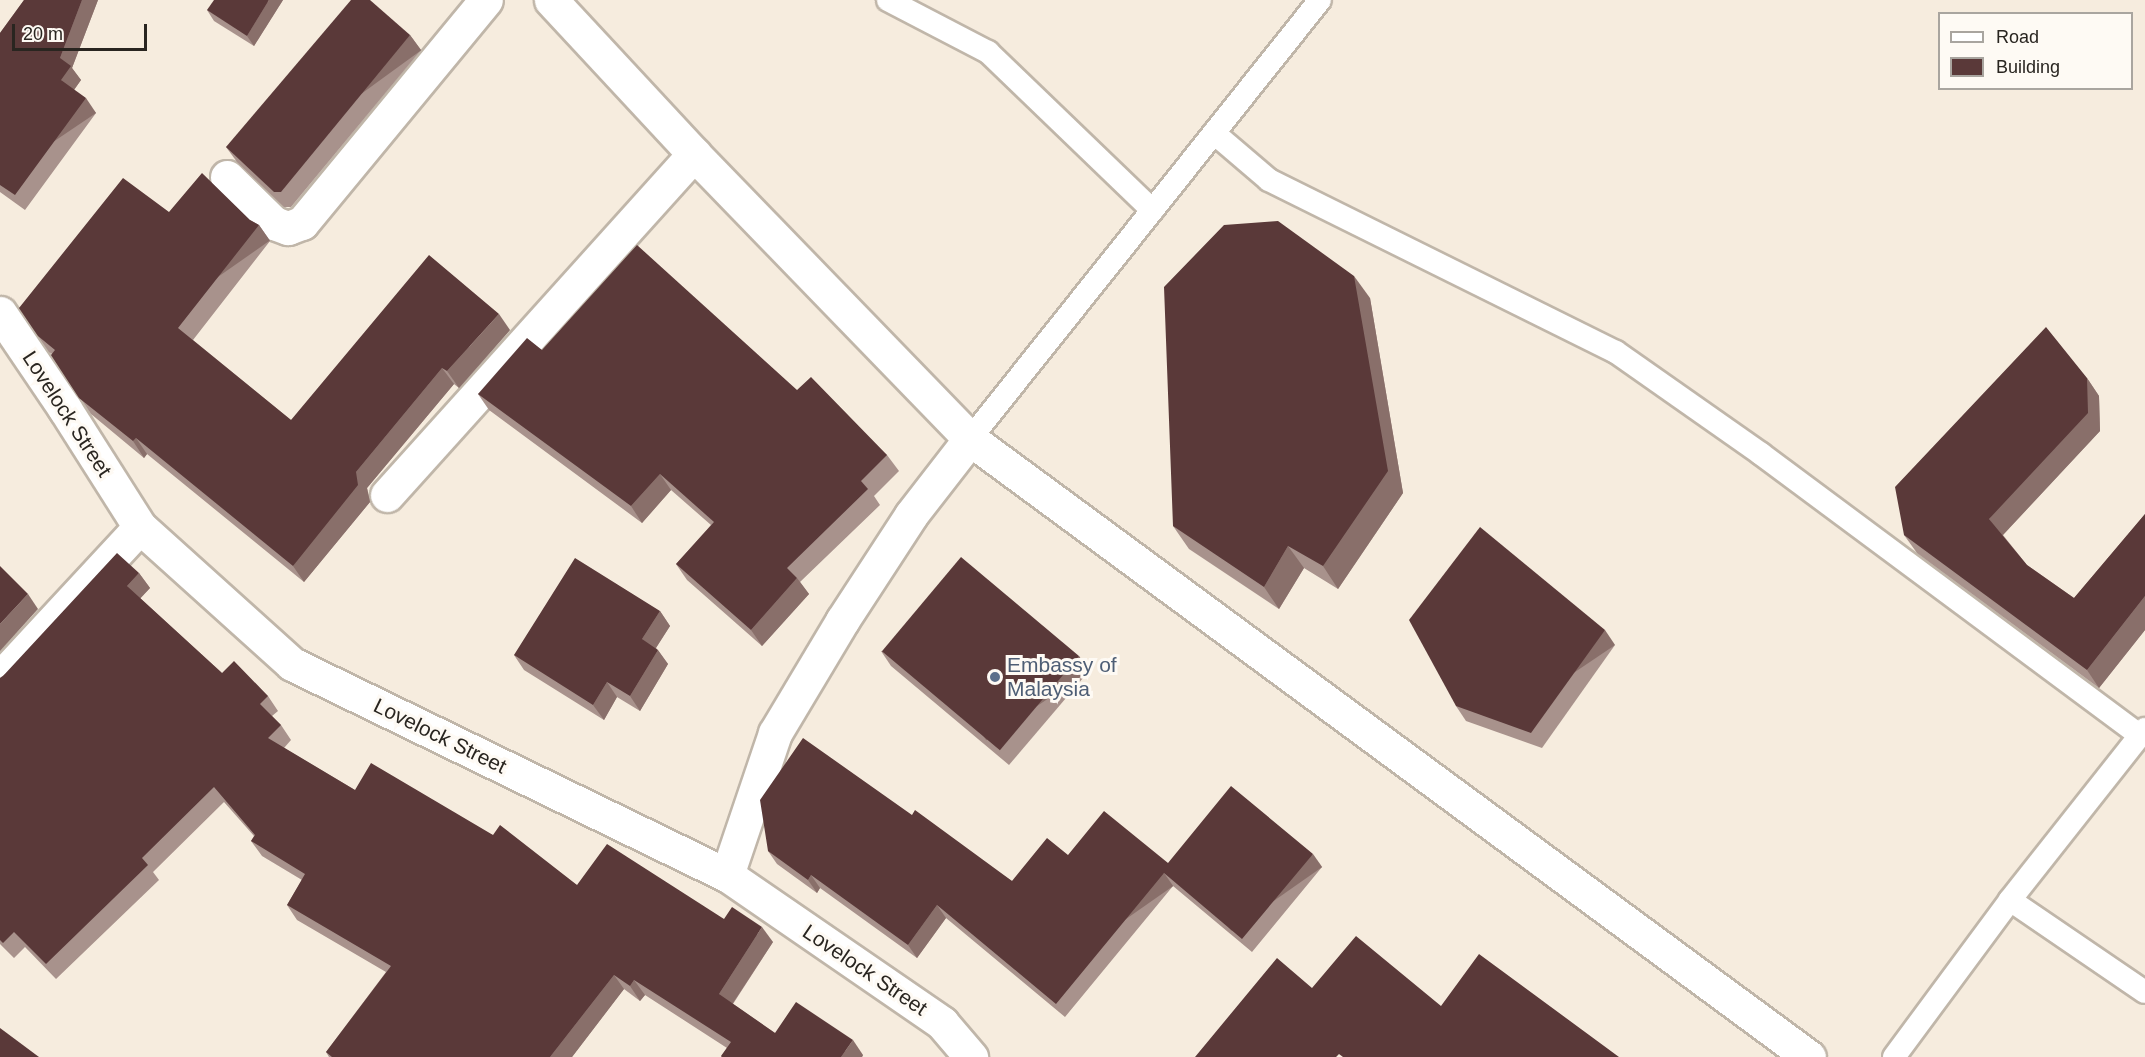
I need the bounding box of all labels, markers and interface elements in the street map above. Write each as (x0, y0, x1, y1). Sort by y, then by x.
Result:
scale bar (15, 12, 150, 50)
legend (1938, 12, 2133, 90)
text: 20 m (23, 24, 63, 44)
text: Road (1996, 27, 2039, 47)
text: Building (1996, 57, 2060, 77)
street label: Lovelock Street (17, 346, 117, 482)
place label: Embassy of Malaysia (1007, 652, 1117, 702)
marker: Embassy of Malaysia (988, 670, 1002, 684)
street label: Lovelock Street (369, 693, 511, 779)
street label: Lovelock Street (798, 919, 932, 1021)

